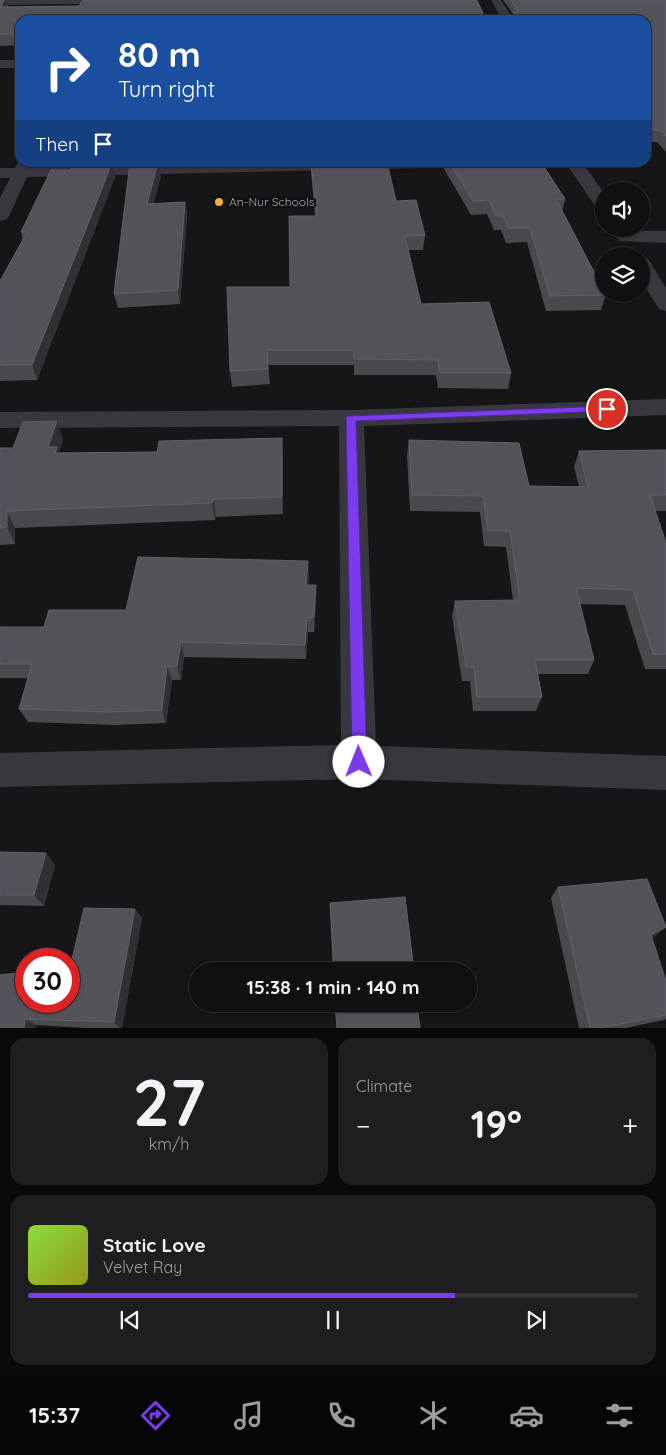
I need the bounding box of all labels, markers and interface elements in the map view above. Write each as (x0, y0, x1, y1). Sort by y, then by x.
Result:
text: 80 m (118, 32, 201, 76)
icon: right (35, 35, 100, 100)
text: Turn right (118, 75, 215, 103)
icon: arrive (89, 130, 117, 158)
text: Then (35, 132, 79, 156)
map controls (595, 182, 650, 302)
button: sound (595, 182, 650, 237)
place label: An-Nur Schools (229, 194, 315, 209)
marker: An-Nur Schools (213, 196, 225, 208)
button: layers (595, 247, 650, 302)
pin (586, 388, 628, 430)
icon: arrive (593, 395, 621, 423)
position arrow (332, 735, 384, 787)
speed limit sign: 30 (15, 948, 80, 1013)
text: 15:38 · 1 min · 140 m (247, 975, 419, 999)
text: 27 (133, 1061, 205, 1142)
text: Climate (356, 1076, 412, 1096)
text: 19° (471, 1100, 522, 1148)
text: − (356, 1108, 371, 1143)
text: + (622, 1108, 638, 1143)
text: km/h (149, 1134, 189, 1154)
text: Static Love (103, 1233, 206, 1257)
text: Velvet Ray (103, 1257, 182, 1277)
icon: previous (116, 1306, 144, 1334)
icon: pause (319, 1306, 347, 1334)
icon: next (522, 1306, 550, 1334)
icon: directions (138, 1398, 173, 1433)
icon: music (231, 1398, 266, 1433)
icon: phone (324, 1398, 359, 1433)
icon: climate (416, 1398, 451, 1433)
icon: car (509, 1398, 544, 1433)
icon: filters (602, 1398, 637, 1433)
text: 15:37 (29, 1401, 80, 1429)

